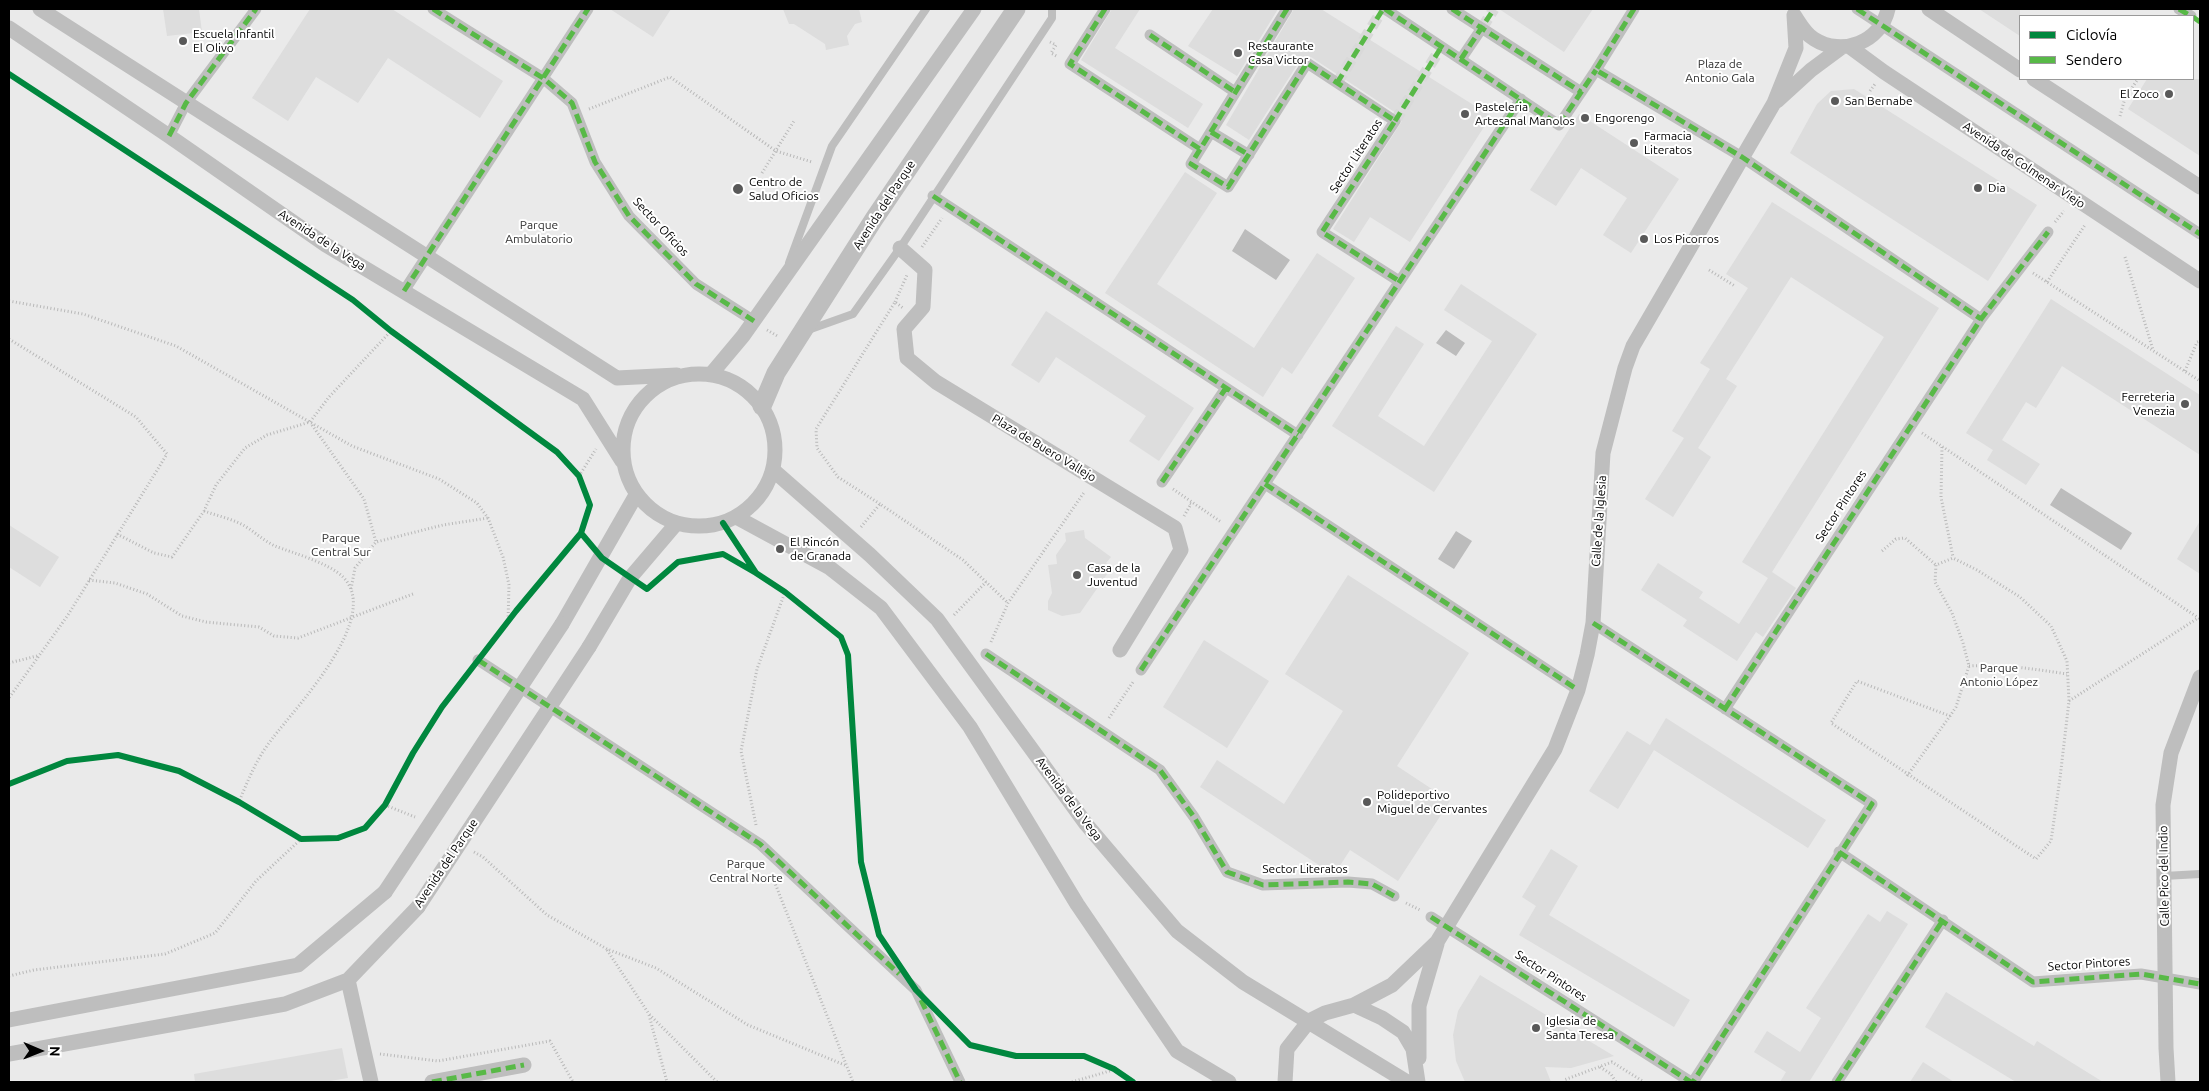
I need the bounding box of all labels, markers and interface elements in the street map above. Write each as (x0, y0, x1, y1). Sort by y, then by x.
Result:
legend (2019, 15, 2194, 80)
text: Ciclovía (2066, 26, 2117, 43)
place label: Escuela Infantil El Olivo (193, 27, 274, 55)
marker: Escuela Infantil El Olivo (177, 35, 189, 47)
place label: Restaurante Casa Victor (1248, 39, 1314, 67)
marker: Restaurante Casa Victor (1232, 47, 1244, 59)
text: Sendero (2066, 51, 2122, 68)
park label: Plaza de Antonio Gala (1685, 57, 1755, 85)
place label: El Zoco (2120, 87, 2159, 101)
marker: El Zoco (2163, 88, 2175, 100)
place label: San Bernabe (1845, 94, 1913, 108)
marker: San Bernabe (1829, 95, 1841, 107)
place label: Pasteleria Artesanal Manolos (1475, 100, 1575, 128)
marker: Pasteleria Artesanal Manolos (1459, 108, 1471, 120)
place label: Engorengo (1595, 111, 1654, 125)
marker: Engorengo (1579, 112, 1591, 124)
street label: Sector Literatos (1327, 116, 1385, 196)
street label: Avenida de Colmenar Viejo (1960, 119, 2088, 211)
place label: Farmacia Literatos (1644, 129, 1692, 157)
marker: Farmacia Literatos (1628, 137, 1640, 149)
street label: Avenida del Parque (850, 158, 918, 252)
place label: Centro de Salud Oficios (749, 175, 819, 203)
place label: Dia (1988, 181, 2006, 195)
marker: Centro de Salud Oficios (731, 182, 745, 196)
marker: Dia (1972, 182, 1984, 194)
street label: Sector Oficios (630, 195, 692, 259)
street label: Avenida de la Vega (276, 206, 368, 274)
park label: Parque Ambulatorio (505, 218, 573, 246)
place label: Los Picorros (1654, 232, 1719, 246)
marker: Los Picorros (1638, 233, 1650, 245)
place label: Ferreteria Venezia (2121, 390, 2175, 418)
marker: Ferreteria Venezia (2179, 398, 2191, 410)
street label: Plaza de Buero Vallejo (989, 411, 1099, 485)
street label: Sector Pintores (1812, 467, 1870, 545)
street label: Calle de la Iglesia (1589, 475, 1609, 567)
park label: Parque Central Sur (311, 531, 371, 559)
place label: El Rincón de Granada (790, 535, 851, 563)
marker: El Rincón de Granada (774, 543, 786, 555)
place label: Casa de la Juventud (1087, 561, 1140, 589)
marker: Casa de la Juventud (1071, 569, 1083, 581)
park label: Parque Antonio López (1960, 661, 2038, 689)
street label: Avenida de la Vega (1033, 754, 1105, 844)
place label: Polideportivo Miguel de Cervantes (1377, 788, 1487, 816)
marker: Polideportivo Miguel de Cervantes (1361, 796, 1373, 808)
street label: Avenida del Parque (411, 816, 481, 910)
street label: Calle Pico del Indio (2156, 825, 2172, 927)
park label: Parque Central Norte (709, 857, 783, 885)
street label: Sector Literatos (1262, 862, 1348, 876)
street label: Sector Pintores (1512, 947, 1590, 1005)
street label: Sector Pintores (2047, 954, 2131, 974)
place label: Iglesia de Santa Teresa (1546, 1014, 1614, 1042)
marker: Iglesia de Santa Teresa (1530, 1022, 1542, 1034)
north arrow (15, 1026, 65, 1076)
text: N (47, 1046, 63, 1057)

